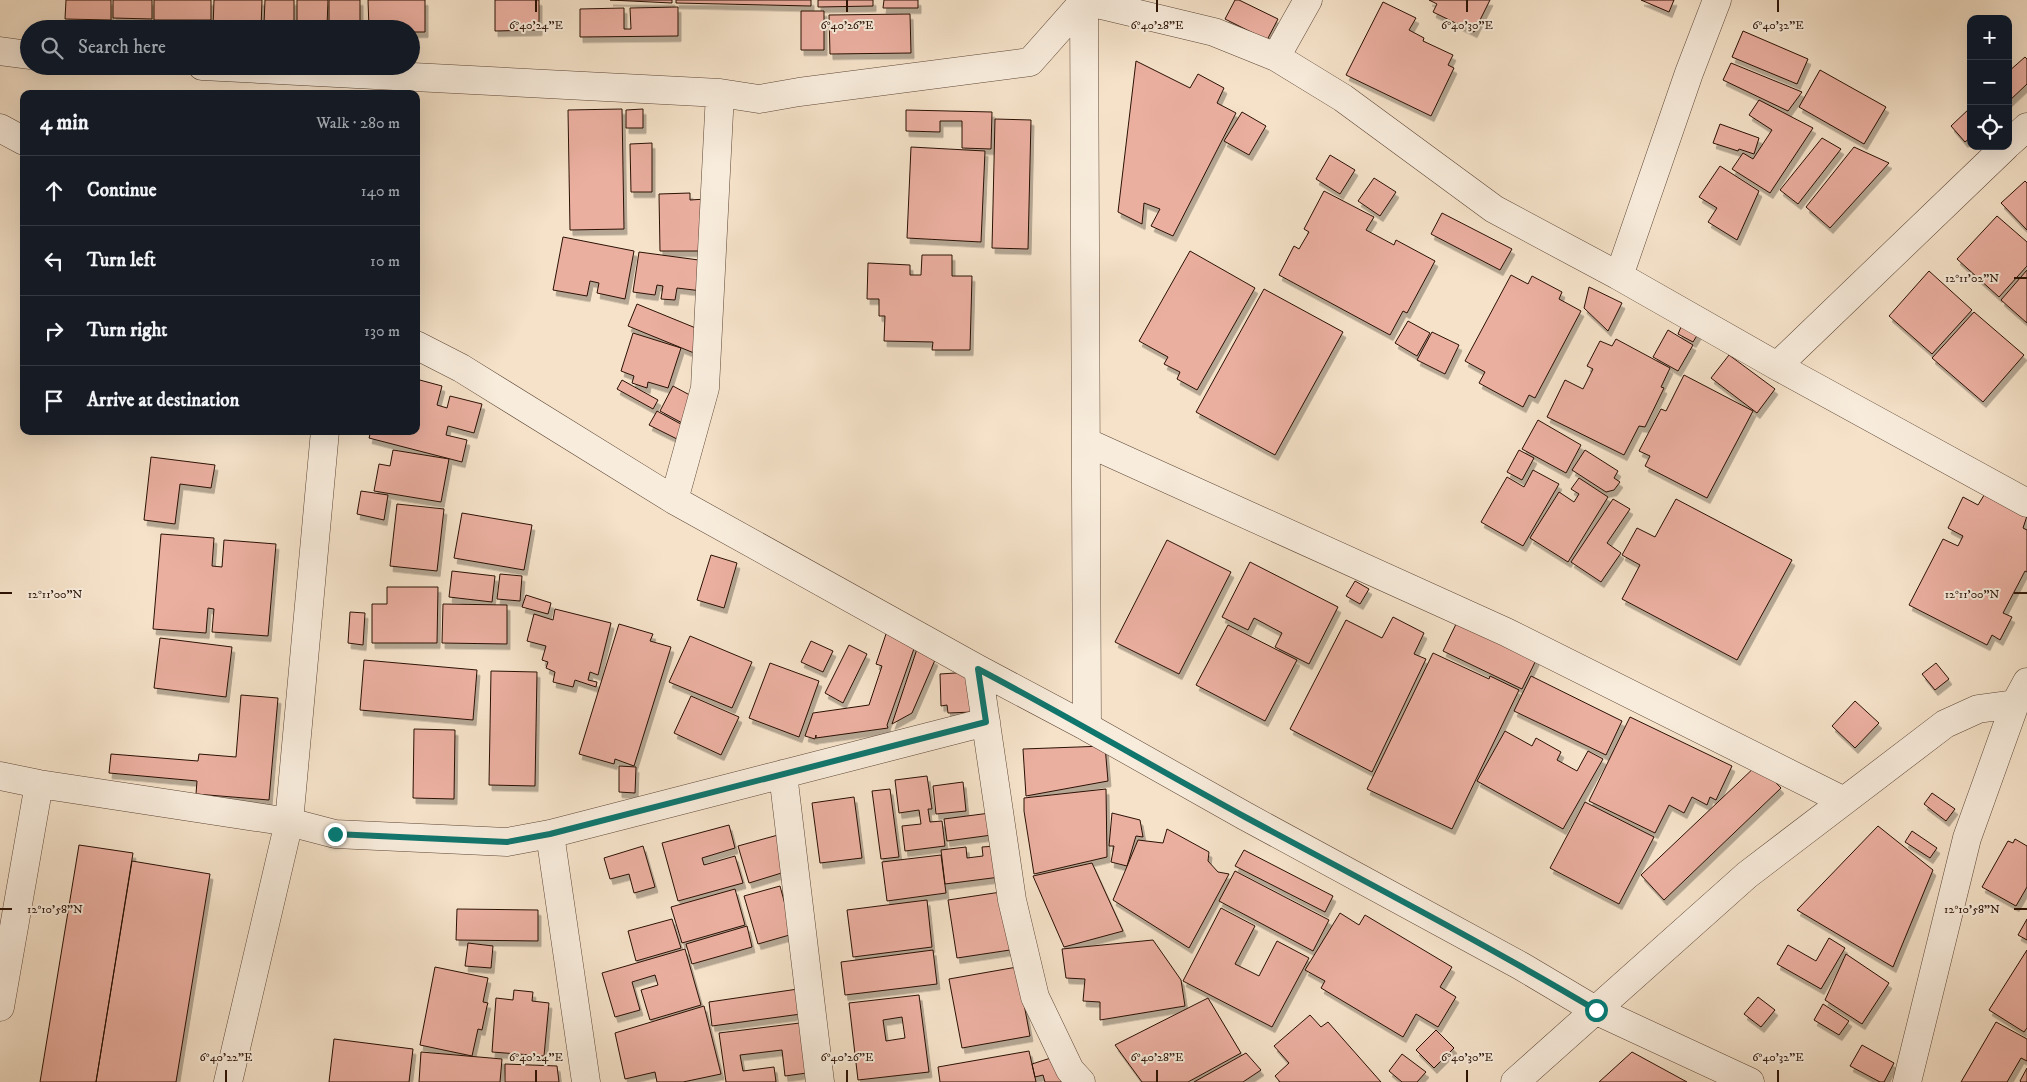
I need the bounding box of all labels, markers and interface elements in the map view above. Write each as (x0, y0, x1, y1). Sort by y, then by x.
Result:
map controls (1967, 15, 2012, 150)
button: + (1967, 15, 2012, 60)
text: 6°40'24"E (509, 18, 563, 33)
text: 6°40'26"E (820, 18, 874, 33)
text: 6°40'28"E (1131, 18, 1184, 33)
text: 6°40'30"E (1441, 18, 1493, 33)
text: 6°40'32"E (1752, 18, 1804, 33)
search box (20, 20, 420, 75)
icon: search (38, 34, 66, 62)
text: Search here (78, 36, 166, 59)
button: − (1967, 60, 2012, 105)
button: locate (1967, 105, 2012, 150)
text: 4 min (40, 110, 89, 136)
text: Walk · 280 m (316, 113, 400, 133)
icon: ahead (40, 177, 68, 205)
text: Continue (87, 179, 157, 202)
text: 140 m (361, 181, 400, 201)
icon: left (40, 247, 68, 275)
text: Turn left (87, 249, 156, 272)
text: 10 m (370, 251, 400, 271)
text: 12°11'02"N (1945, 271, 1999, 286)
icon: right (40, 317, 68, 345)
text: Turn right (87, 319, 167, 342)
text: 130 m (364, 321, 400, 341)
icon: arrive (40, 387, 68, 415)
text: Arrive at destination (87, 389, 239, 412)
text: 12°11'00"N (28, 587, 83, 602)
text: 12°11'00"N (1945, 587, 2000, 602)
route end (324, 823, 347, 846)
text: 12°10'58"N (27, 902, 83, 917)
text: 12°10'58"N (1944, 902, 2000, 917)
route start (1585, 999, 1608, 1022)
text: 6°40'22"E (200, 1050, 253, 1065)
text: 6°40'24"E (509, 1050, 563, 1065)
text: 6°40'26"E (820, 1050, 874, 1065)
text: 6°40'28"E (1131, 1050, 1184, 1065)
text: 6°40'30"E (1441, 1050, 1493, 1065)
text: 6°40'32"E (1752, 1050, 1804, 1065)

